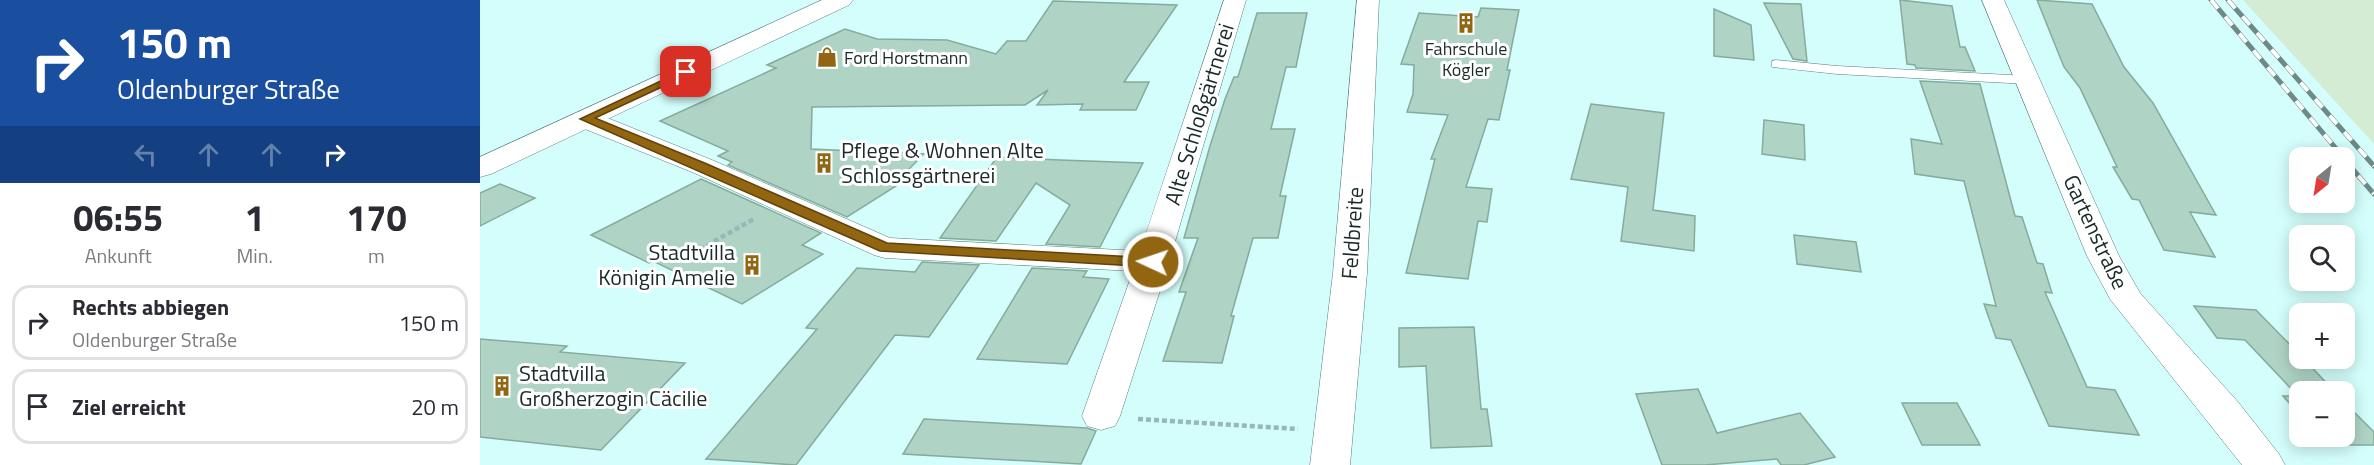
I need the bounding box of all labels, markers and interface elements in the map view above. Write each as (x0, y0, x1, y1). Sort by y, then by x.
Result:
text: 150 m (117, 10, 232, 74)
building icon: Fahrschule Kögler (1454, 11, 1478, 35)
street label: Alte Schloßgärtnerei (1155, 19, 1243, 209)
icon: right (18, 24, 96, 102)
place label: Fahrschule Kögler (1425, 35, 1507, 83)
place label: Ford Horstmann (844, 44, 968, 71)
shop icon: Ford Horstmann (815, 45, 839, 69)
pin (660, 46, 711, 97)
icon: arrive (669, 55, 702, 88)
text: Oldenburger Straße (117, 68, 340, 109)
place label: Pflege & Wohnen Alte Schlossgärtnerei (841, 133, 1044, 192)
icon: left (129, 138, 162, 171)
icon: ahead (192, 138, 225, 171)
icon: ahead (255, 138, 288, 171)
icon: right (318, 138, 351, 171)
north arrow (2289, 147, 2355, 213)
map controls (2289, 147, 2355, 447)
building icon: Pflege & Wohnen Alte Schlossgärtnerei (812, 151, 836, 175)
street label: Gartenstraße (2055, 169, 2137, 295)
street label: Feldbreite (1332, 186, 1372, 280)
text: 06:55 (73, 190, 163, 245)
text: 1 (245, 190, 265, 245)
text: 170 (346, 190, 407, 245)
button: search (2289, 225, 2355, 291)
position arrow (1121, 230, 1185, 294)
place label: Stadtvilla Königin Amelie (598, 235, 735, 294)
text: Ankunft (85, 240, 152, 271)
text: Min. (237, 240, 273, 271)
text: m (368, 240, 385, 271)
building icon: Stadtvilla Königin Amelie (740, 253, 764, 277)
text: Rechts abbiegen (72, 290, 229, 324)
button: + (2289, 303, 2355, 369)
icon: right (21, 306, 54, 339)
text: 150 m (399, 306, 459, 340)
text: Oldenburger Straße (72, 324, 237, 355)
place label: Stadtvilla Großherzogin Cäcilie (519, 356, 707, 415)
building icon: Stadtvilla Großherzogin Cäcilie (490, 374, 514, 398)
button: − (2289, 381, 2355, 447)
icon: arrive (21, 390, 54, 423)
text: Ziel erreicht (72, 390, 186, 424)
text: 20 m (411, 390, 459, 424)

